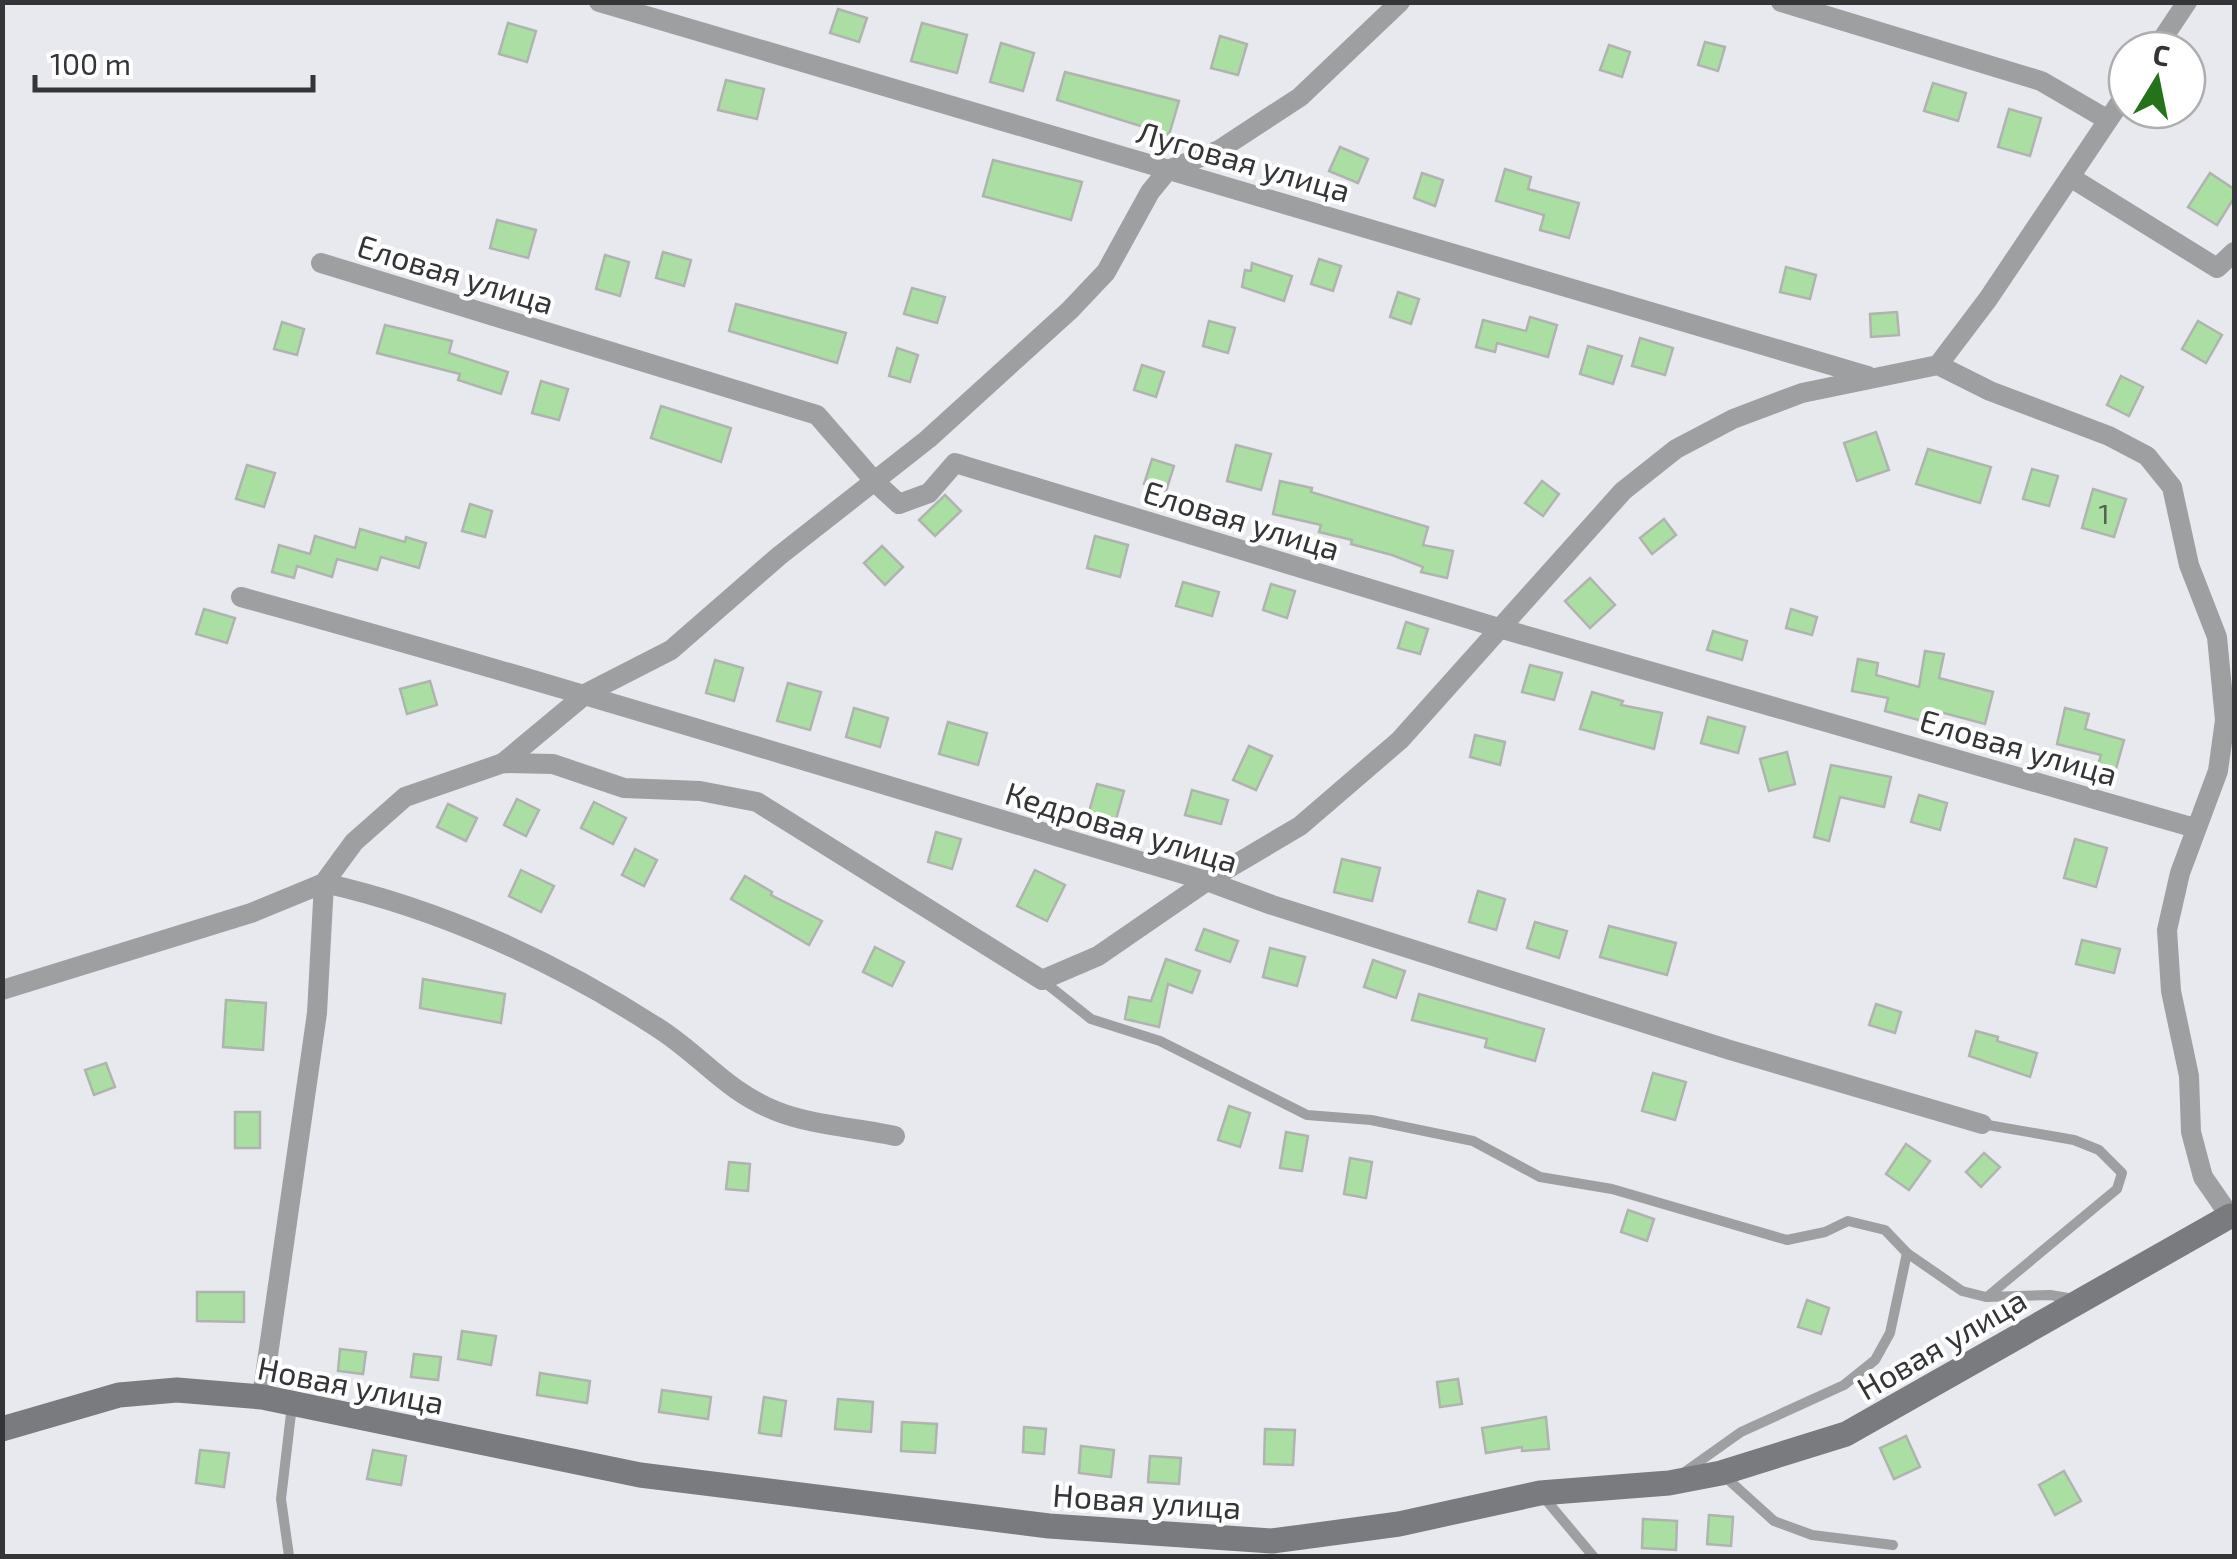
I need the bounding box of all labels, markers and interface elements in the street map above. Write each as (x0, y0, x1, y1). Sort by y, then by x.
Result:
scale bar (35, 30, 312, 92)
north arrow (2107, 30, 2207, 130)
text: С (2150, 36, 2173, 73)
text: 100 m (50, 45, 131, 81)
street label: Луговая улица (1133, 111, 1355, 210)
street label: Еловая улица (353, 225, 559, 322)
street label: Еловая улица (1139, 471, 1345, 568)
house number: 1 (2098, 496, 2110, 530)
street label: Еловая улица (1916, 700, 2122, 793)
street label: Кедровая улица (1001, 773, 1243, 880)
street label: Новая улица (1850, 1279, 2033, 1408)
street label: Новая улица (254, 1347, 447, 1422)
street label: Новая улица (1051, 1474, 1243, 1527)

